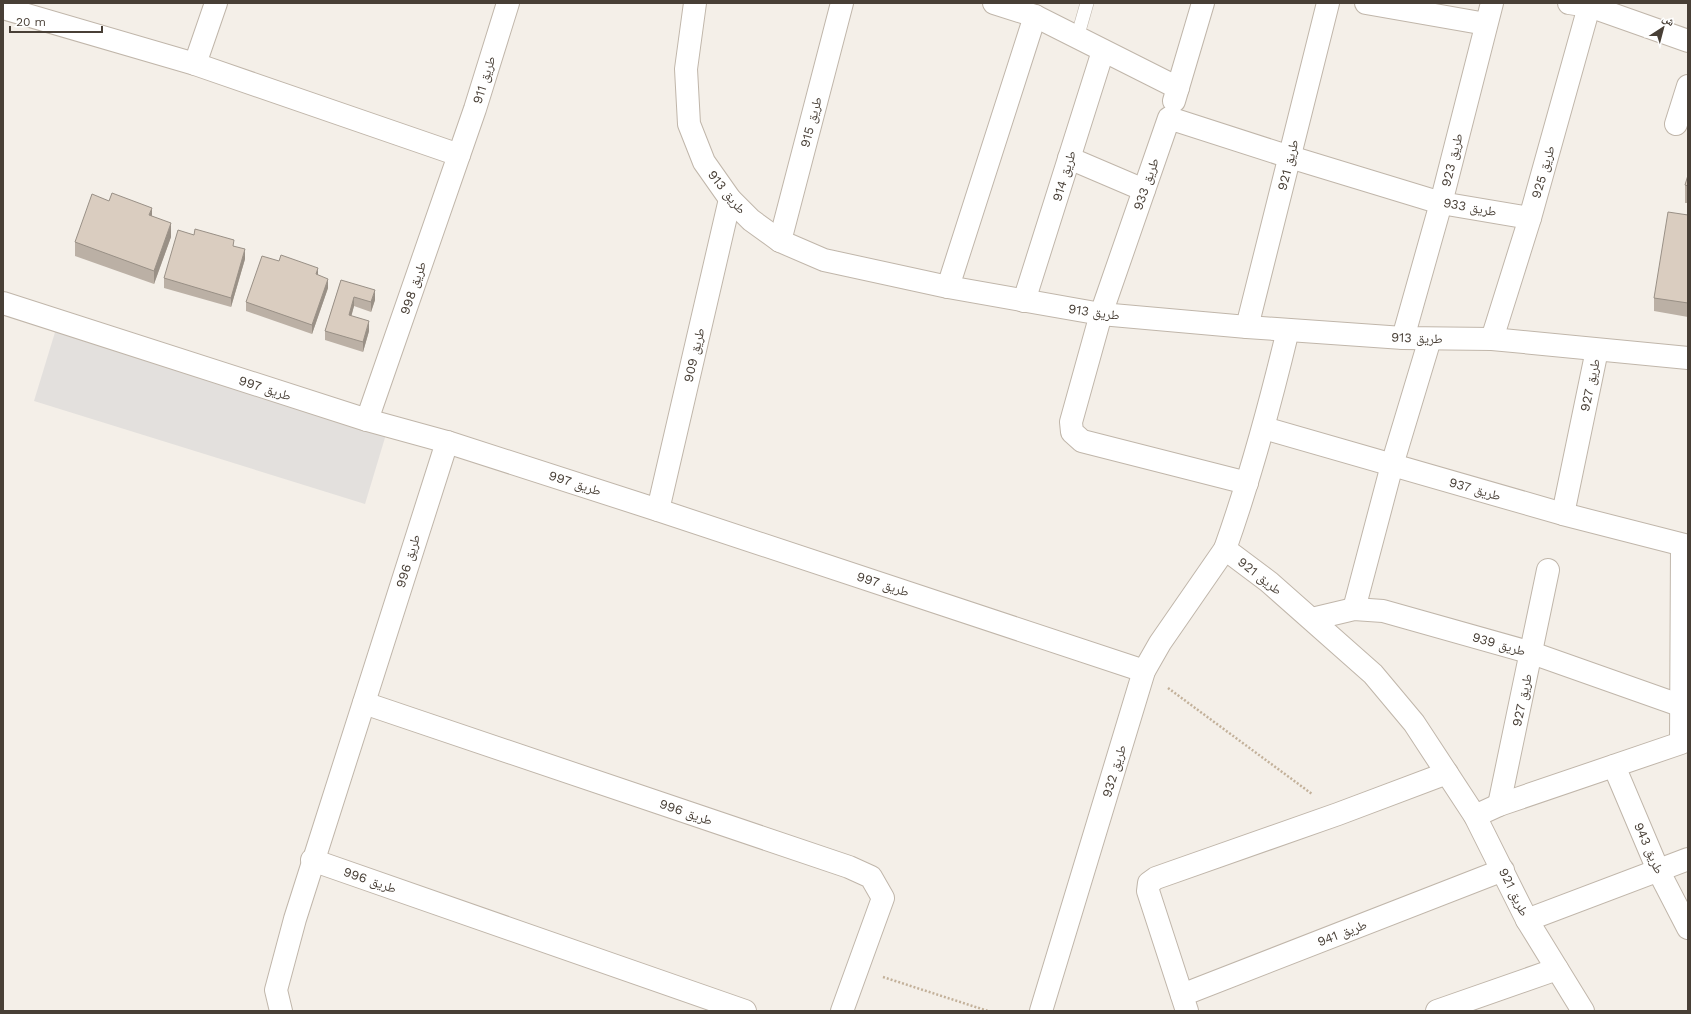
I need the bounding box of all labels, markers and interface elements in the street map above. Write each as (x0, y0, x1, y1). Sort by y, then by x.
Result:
scale bar (10, 8, 102, 34)
north arrow (1643, 8, 1683, 48)
text: ش (1659, 12, 1677, 30)
text: 20 m (16, 15, 46, 29)
street label: طريق 911 (470, 54, 499, 106)
street label: طريق 915 (797, 95, 826, 149)
street label: طريق 923 (1438, 132, 1467, 188)
street label: طريق 921 (1274, 138, 1303, 192)
street label: طريق 925 (1528, 144, 1559, 200)
street label: طريق 914 (1049, 149, 1080, 203)
street label: طريق 933 (1130, 156, 1163, 212)
street label: طريق 913 (704, 167, 749, 217)
street label: طريق 933 (1442, 195, 1498, 220)
street label: طريق 998 (397, 259, 430, 317)
street label: طريق 913 (1067, 301, 1121, 324)
street label: طريق 909 (680, 326, 708, 384)
street label: طريق 913 (1391, 330, 1443, 347)
street label: طريق 927 (1577, 357, 1604, 413)
street label: طريق 997 (237, 372, 293, 404)
street label: طريق 997 (547, 467, 603, 499)
street label: طريق 937 (1447, 474, 1503, 505)
street label: طريق 996 (393, 532, 424, 590)
street label: طريق 921 (1234, 554, 1285, 599)
street label: طريق 997 (855, 568, 911, 600)
street label: طريق 939 (1470, 629, 1527, 660)
street label: طريق 927 (1509, 672, 1536, 728)
street label: طريق 932 (1099, 743, 1130, 799)
street label: طريق 996 (657, 796, 714, 829)
street label: طريق 943 (1630, 820, 1667, 876)
street label: طريق 996 (341, 864, 398, 897)
street label: طريق 921 (1495, 865, 1532, 919)
street label: طريق 941 (1315, 917, 1369, 950)

